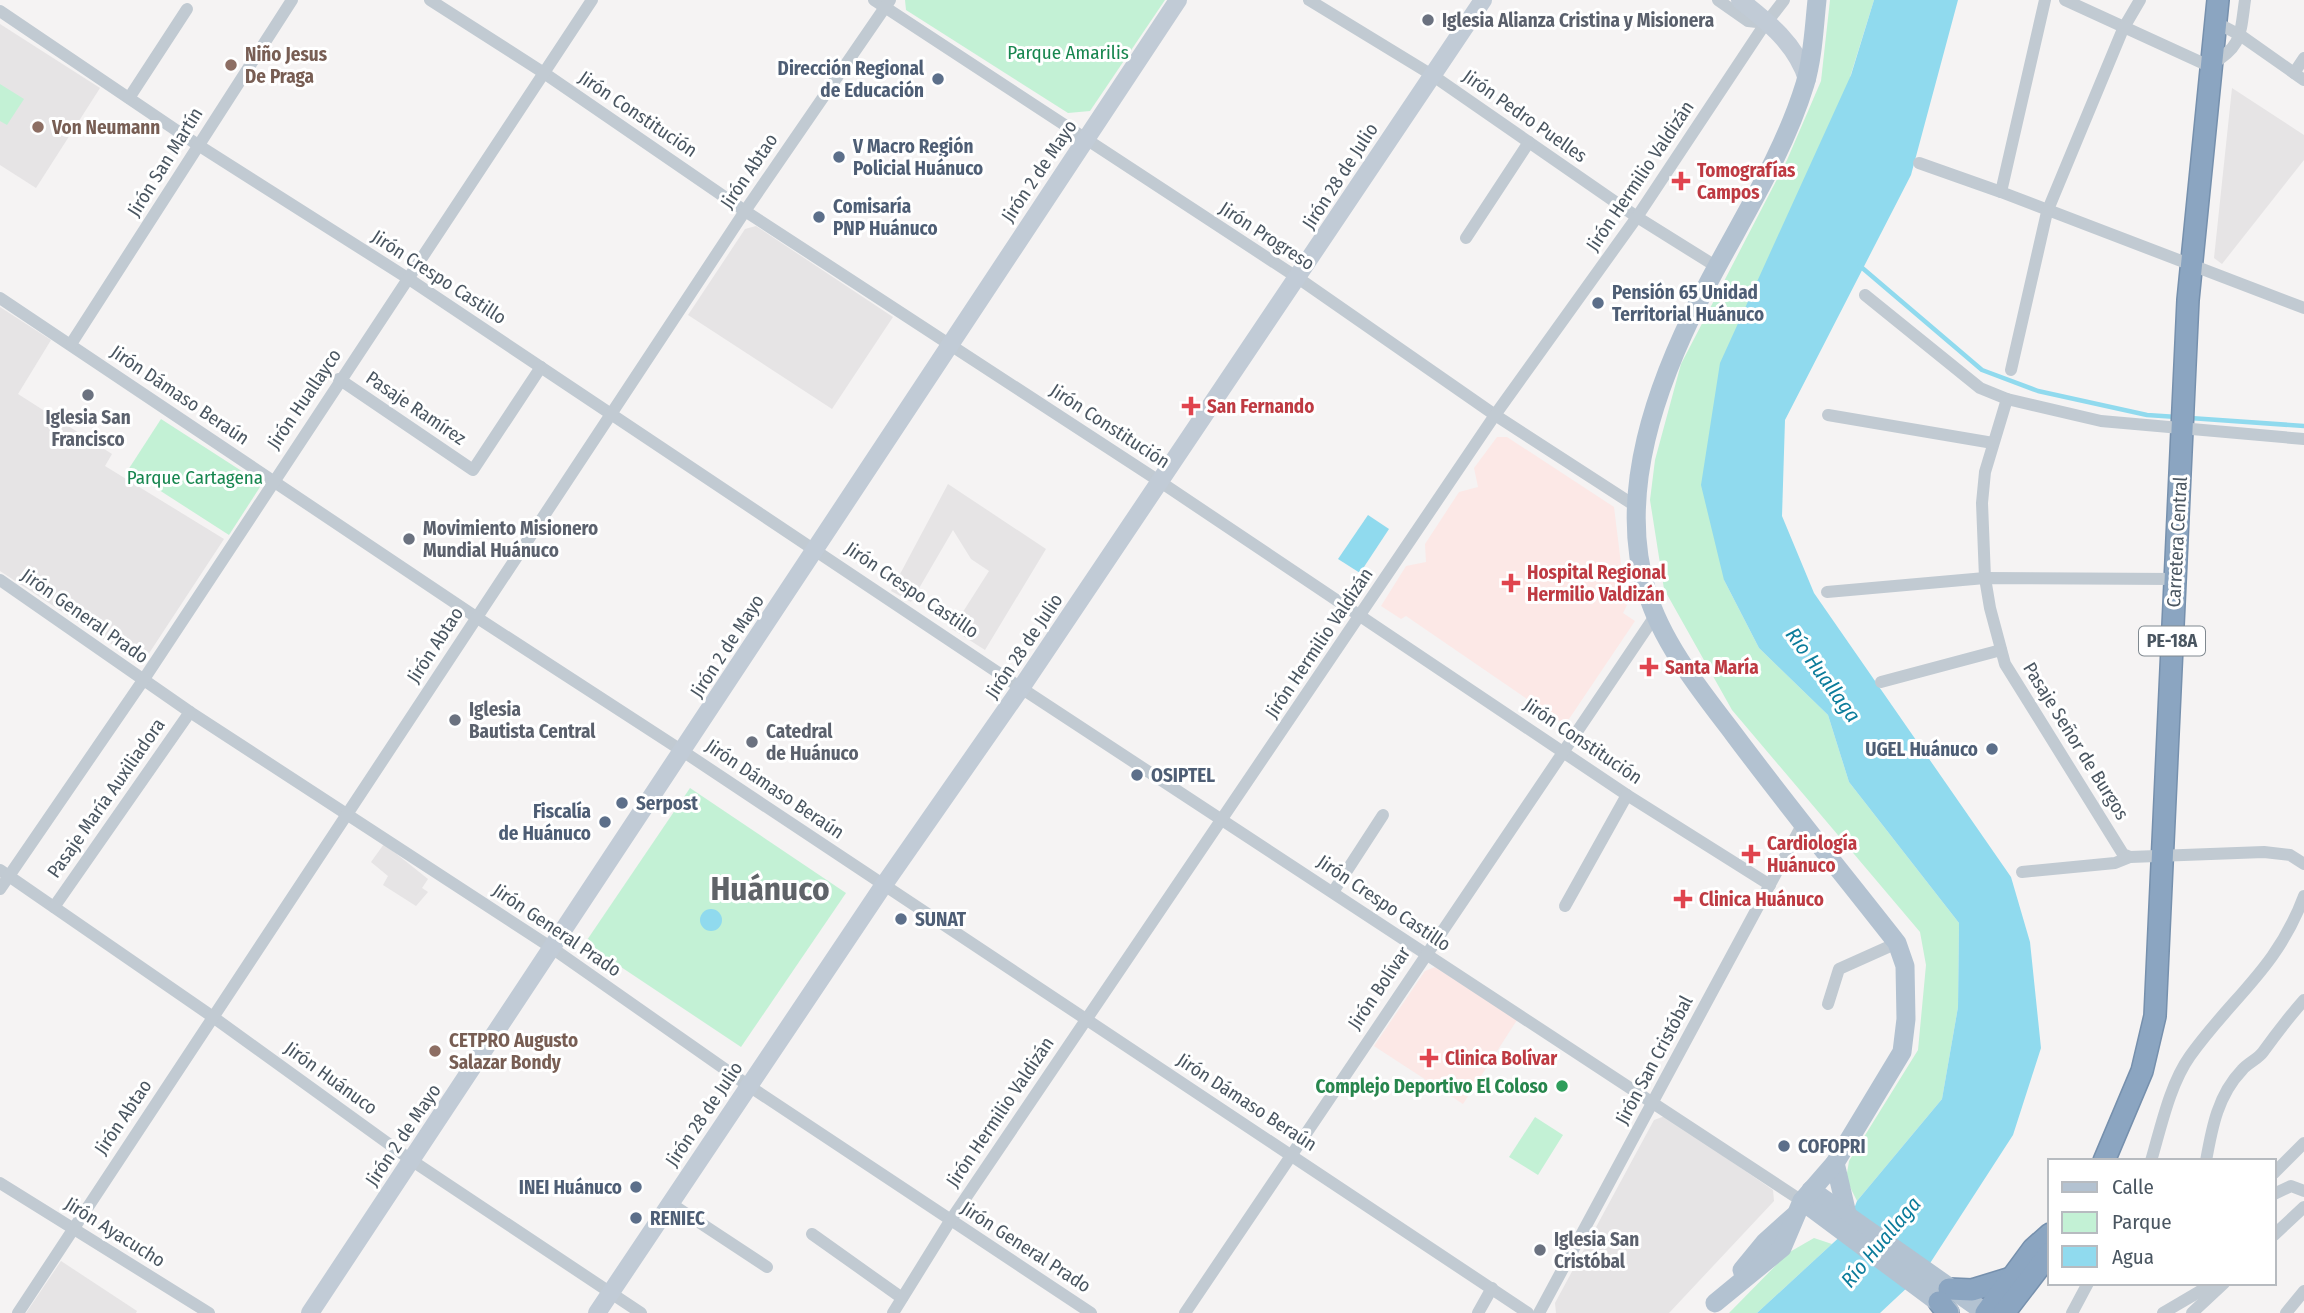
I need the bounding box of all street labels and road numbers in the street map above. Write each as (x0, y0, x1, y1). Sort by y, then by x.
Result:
street label: Jirón Pedro Puelles (1458, 65, 1592, 167)
street label: Jirón Constitución (574, 66, 702, 162)
street label: Jirón Hermilio Valdizán (1581, 97, 1699, 255)
street label: Jirón San Martín (122, 103, 208, 221)
street label: Jirón 2 de Mayo (996, 116, 1082, 226)
street label: Jirón 28 de Julio (1297, 119, 1383, 233)
street label: Jirón Abtao (715, 129, 783, 213)
street label: Jirón Progreso (1215, 197, 1319, 275)
street label: Jirón Crespo Castillo (367, 225, 511, 329)
street label: Jirón Dámaso Beraún (106, 340, 254, 450)
street label: Jirón Huallayco (262, 344, 346, 454)
street label: Pasaje Ramírez (362, 366, 471, 450)
street label: Jirón Constitución (1046, 379, 1174, 473)
street label: Carretera Central (2162, 476, 2192, 608)
street label: Jirón Crespo Castillo (841, 537, 983, 643)
street label: Jirón General Prado (17, 564, 153, 668)
street label: Jirón Hermilio Valdizán (1260, 564, 1378, 722)
street label: Jirón 28 de Julio (980, 589, 1068, 703)
street label: Jirón 2 de Mayo (685, 590, 769, 702)
street label: Jirón Abtao (402, 603, 468, 687)
road number: PE-18A (2139, 626, 2205, 656)
street label: Pasaje Señor de Burgos (2018, 658, 2134, 824)
street label: Jirón Constitución (1519, 693, 1647, 789)
street label: Pasaje María Auxiliadora (42, 714, 170, 882)
street label: Jirón Dámaso Beraún (701, 734, 849, 844)
street label: Jirón Crespo Castillo (1313, 850, 1455, 956)
street label: Jirón General Prado (488, 879, 626, 981)
street label: Jirón Bolívar (1343, 942, 1415, 1034)
street label: Jirón San Cristóbal (1610, 992, 1698, 1128)
street label: Jirón Hermilio Valdizán (941, 1033, 1059, 1191)
street label: Jirón Huánuco (280, 1037, 382, 1119)
street label: Jirón Dámaso Beraún (1173, 1048, 1321, 1156)
street label: Jirón 28 de Julio (660, 1057, 748, 1171)
street label: Jirón Abtao (89, 1075, 157, 1159)
street label: Jirón 2 de Mayo (360, 1080, 446, 1190)
street label: Jirón Ayacucho (61, 1192, 169, 1272)
street label: Jirón General Prado (957, 1197, 1095, 1297)

